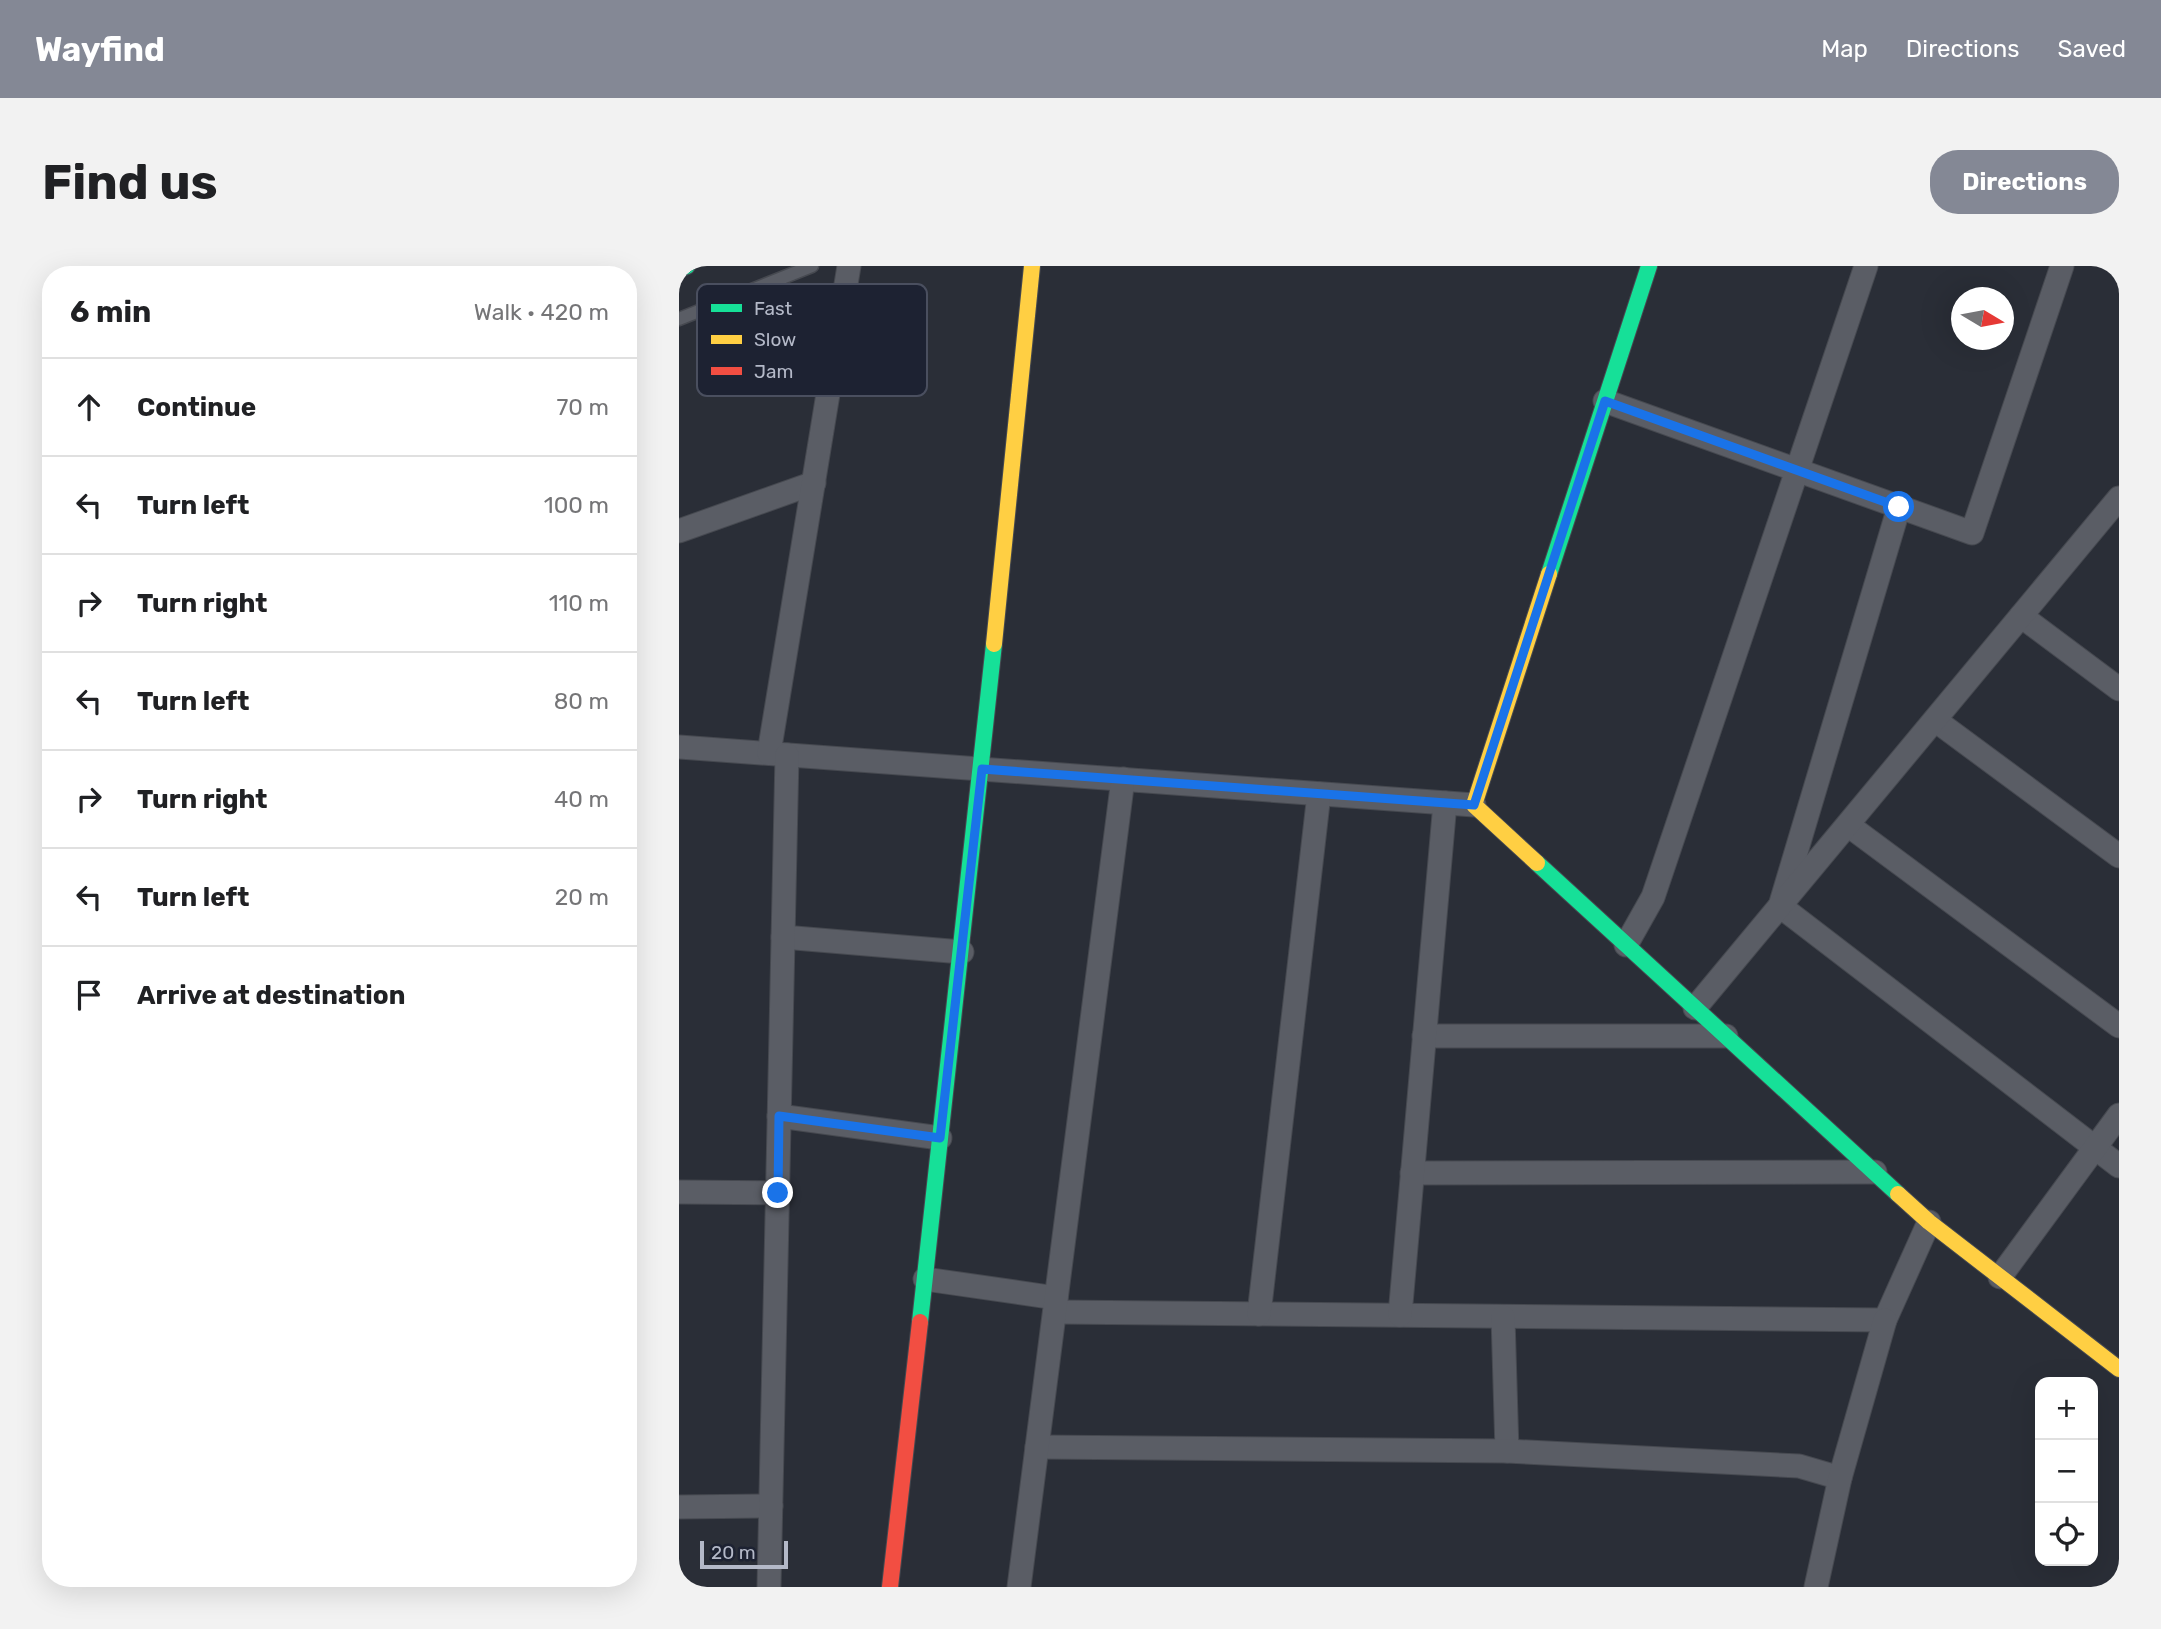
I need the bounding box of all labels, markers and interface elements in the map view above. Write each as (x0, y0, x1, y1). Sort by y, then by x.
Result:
text: Wayfind (35, 30, 165, 69)
text: Map (1821, 35, 1868, 63)
text: Directions (1906, 35, 2019, 63)
text: Saved (2057, 35, 2126, 63)
button: Directions (1930, 150, 2119, 214)
text: Find us (42, 153, 218, 211)
legend (697, 284, 927, 396)
north arrow (1951, 287, 2014, 350)
text: 6 min (70, 294, 151, 330)
text: Fast (754, 297, 793, 320)
text: Walk · 420 m (474, 298, 609, 326)
text: Slow (754, 328, 796, 351)
text: Jam (754, 360, 793, 383)
icon: ahead (70, 388, 108, 426)
text: Continue (137, 392, 256, 423)
text: 70 m (557, 393, 609, 421)
icon: left (70, 486, 108, 524)
text: Turn left (137, 490, 249, 521)
text: 100 m (544, 491, 609, 519)
route start (1883, 491, 1914, 522)
icon: right (70, 584, 108, 622)
text: Turn right (137, 588, 267, 619)
text: 110 m (549, 589, 609, 617)
icon: left (70, 682, 108, 720)
text: Turn left (137, 686, 249, 717)
text: 80 m (554, 687, 609, 715)
icon: right (70, 780, 108, 818)
text: Turn right (137, 784, 267, 815)
text: 40 m (554, 785, 609, 813)
icon: left (70, 878, 108, 916)
text: Turn left (137, 882, 249, 913)
text: 20 m (555, 883, 609, 911)
icon: arrive (70, 976, 108, 1014)
text: Arrive at destination (137, 980, 405, 1011)
route end (762, 1177, 793, 1208)
map controls (2035, 1377, 2098, 1566)
button: + (2035, 1377, 2098, 1440)
button: − (2035, 1440, 2098, 1503)
button: locate (2035, 1503, 2098, 1566)
scale bar (700, 1538, 787, 1570)
text: 20 m (711, 1541, 756, 1564)

